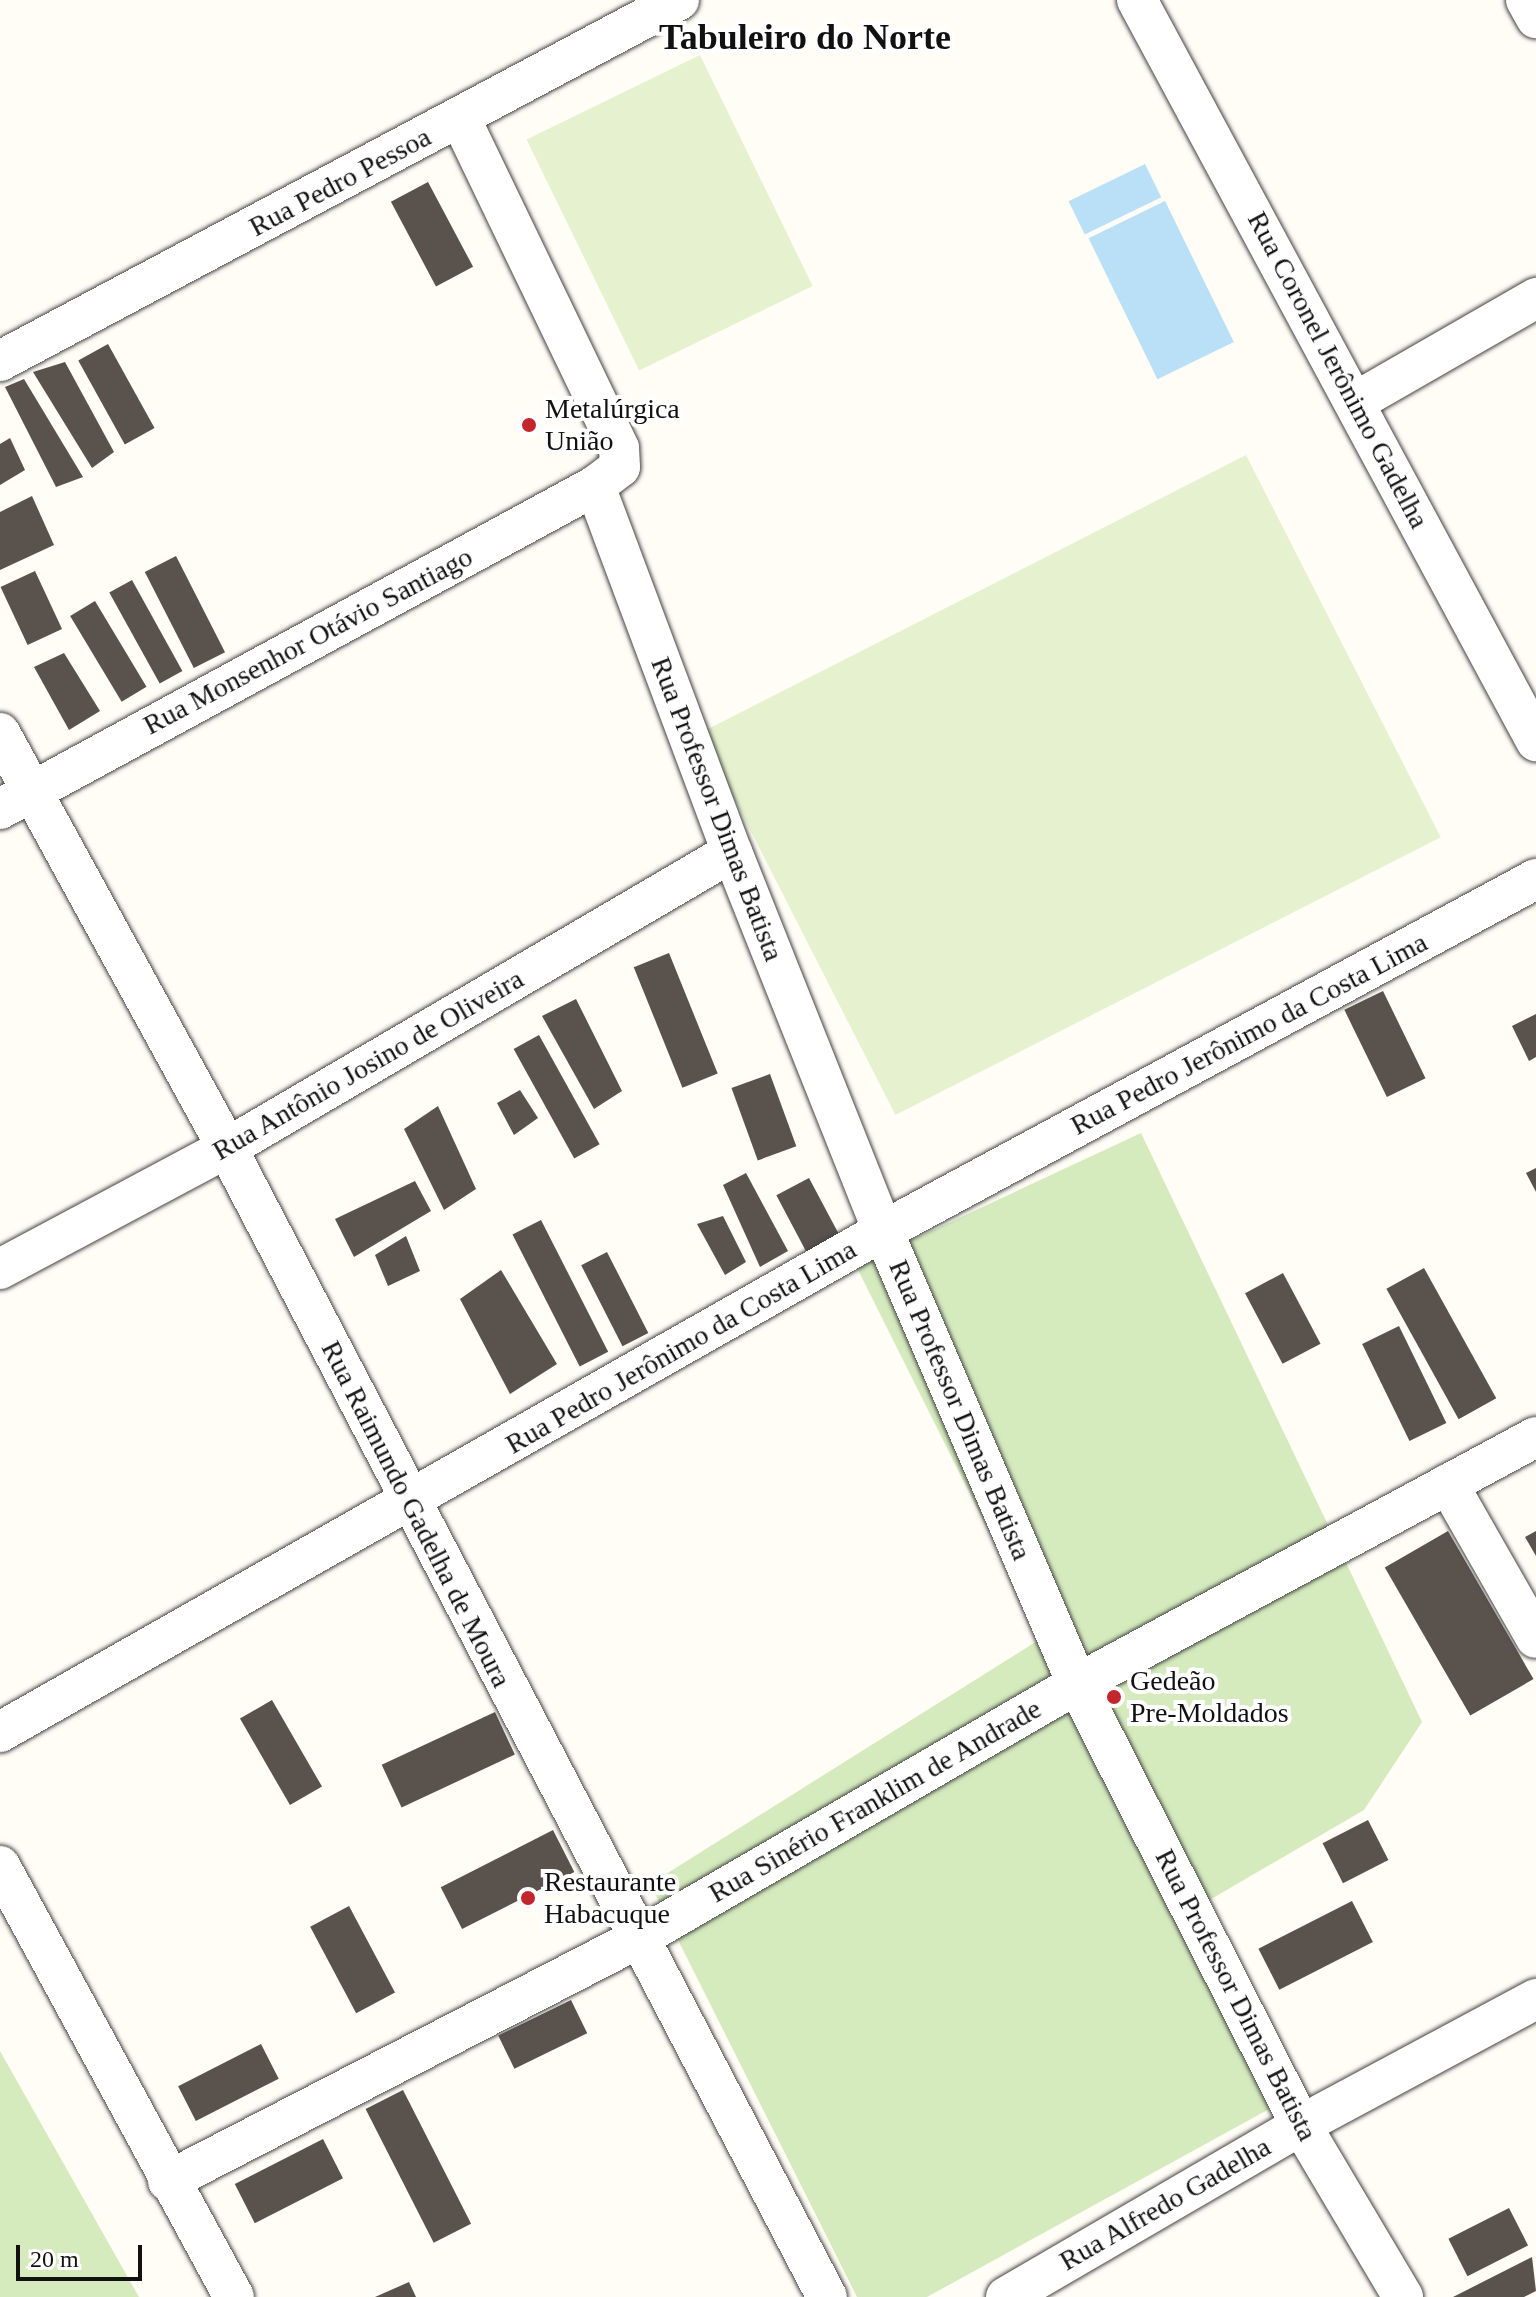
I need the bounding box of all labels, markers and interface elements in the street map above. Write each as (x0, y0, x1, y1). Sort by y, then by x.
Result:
district label: Tabuleiro do Norte (659, 16, 951, 60)
street label: Rua Pedro Pessoa (244, 120, 436, 244)
street label: Rua Coronel Jerônimo Gadelha (1240, 206, 1436, 534)
place label: Metalúrgica União (545, 392, 680, 458)
marker: Metalúrgica União (520, 416, 538, 434)
street label: Rua Monsenhor Otávio Santiago (138, 540, 478, 742)
street label: Rua Professor Dimas Batista (643, 652, 791, 966)
street label: Rua Pedro Jerônimo da Costa Lima (1065, 926, 1433, 1142)
street label: Rua Antônio Josino de Oliveira (206, 962, 530, 1168)
street label: Rua Pedro Jerônimo da Costa Lima (500, 1233, 862, 1461)
street label: Rua Professor Dimas Batista (881, 1255, 1039, 1565)
street label: Rua Raimundo Gadelha de Moura (314, 1335, 518, 1693)
place label: Gedeão Pre-Moldados (1130, 1664, 1289, 1730)
marker: Gedeão Pre-Moldados (1105, 1688, 1123, 1706)
street label: Rua Sinério Franklim de Andrade (702, 1692, 1048, 1910)
street label: Rua Professor Dimas Batista (1148, 1844, 1324, 2146)
place label: Restaurante Habacuque (544, 1865, 676, 1931)
marker: Restaurante Habacuque (519, 1889, 537, 1907)
street label: Rua Alfredo Gadelha (1053, 2130, 1277, 2278)
scale bar (20, 2229, 146, 2279)
text: 20 m (30, 2246, 79, 2272)

